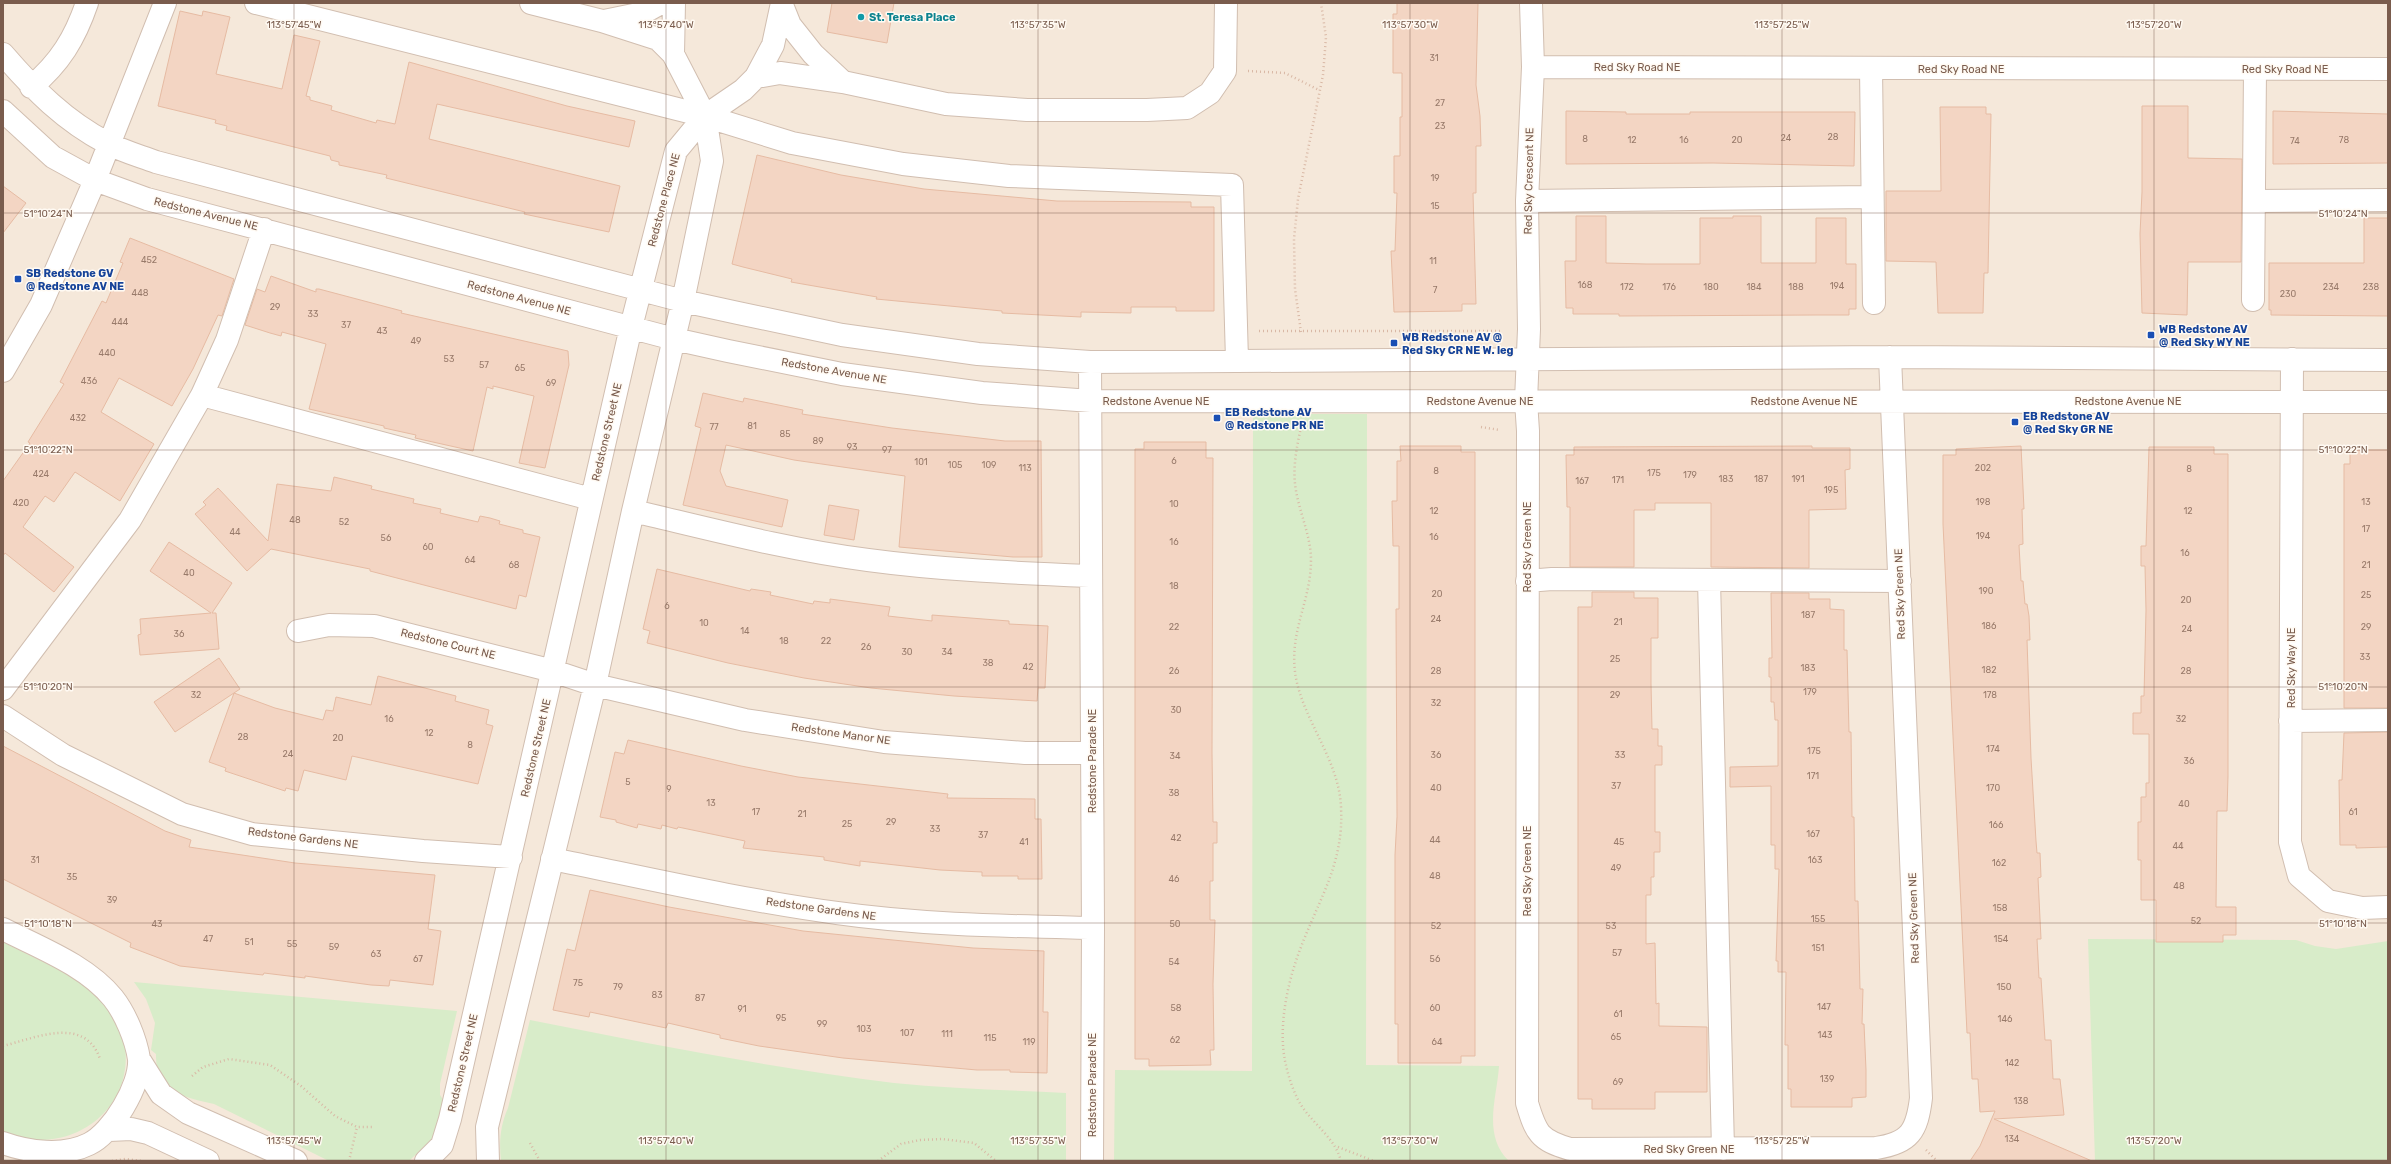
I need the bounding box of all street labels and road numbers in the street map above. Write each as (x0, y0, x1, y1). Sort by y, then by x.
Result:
street label: Red Sky Road NE (1594, 61, 1681, 74)
street label: Red Sky Road NE (1918, 63, 2005, 76)
street label: Red Sky Road NE (2242, 63, 2329, 76)
street label: Red Sky Crescent NE (1522, 127, 1536, 235)
street label: Redstone Place NE (645, 151, 683, 248)
street label: Redstone Avenue NE (153, 195, 260, 233)
street label: Redstone Avenue NE (466, 278, 573, 318)
street label: Redstone Avenue NE (780, 355, 888, 387)
street label: Redstone Street NE (589, 381, 625, 482)
street label: Redstone Avenue NE (1103, 395, 1210, 408)
street label: Redstone Avenue NE (1427, 395, 1534, 408)
street label: Redstone Avenue NE (1751, 395, 1858, 408)
street label: Redstone Avenue NE (2075, 395, 2182, 408)
street label: Red Sky Green NE (1521, 501, 1534, 593)
street label: Red Sky Green NE (1892, 548, 1908, 640)
street label: Redstone Court NE (399, 626, 497, 662)
street label: Red Sky Way NE (2285, 627, 2298, 708)
street label: Redstone Street NE (518, 697, 554, 798)
street label: Redstone Parade NE (1086, 708, 1099, 813)
street label: Redstone Manor NE (790, 721, 892, 747)
street label: Redstone Gardens NE (247, 825, 359, 851)
street label: Red Sky Green NE (1521, 825, 1534, 917)
street label: Red Sky Green NE (1906, 872, 1922, 964)
street label: Redstone Gardens NE (765, 895, 877, 923)
street label: Redstone Street NE (445, 1012, 481, 1113)
street label: Redstone Parade NE (1086, 1032, 1099, 1137)
street label: Red Sky Green NE (1643, 1143, 1735, 1156)

